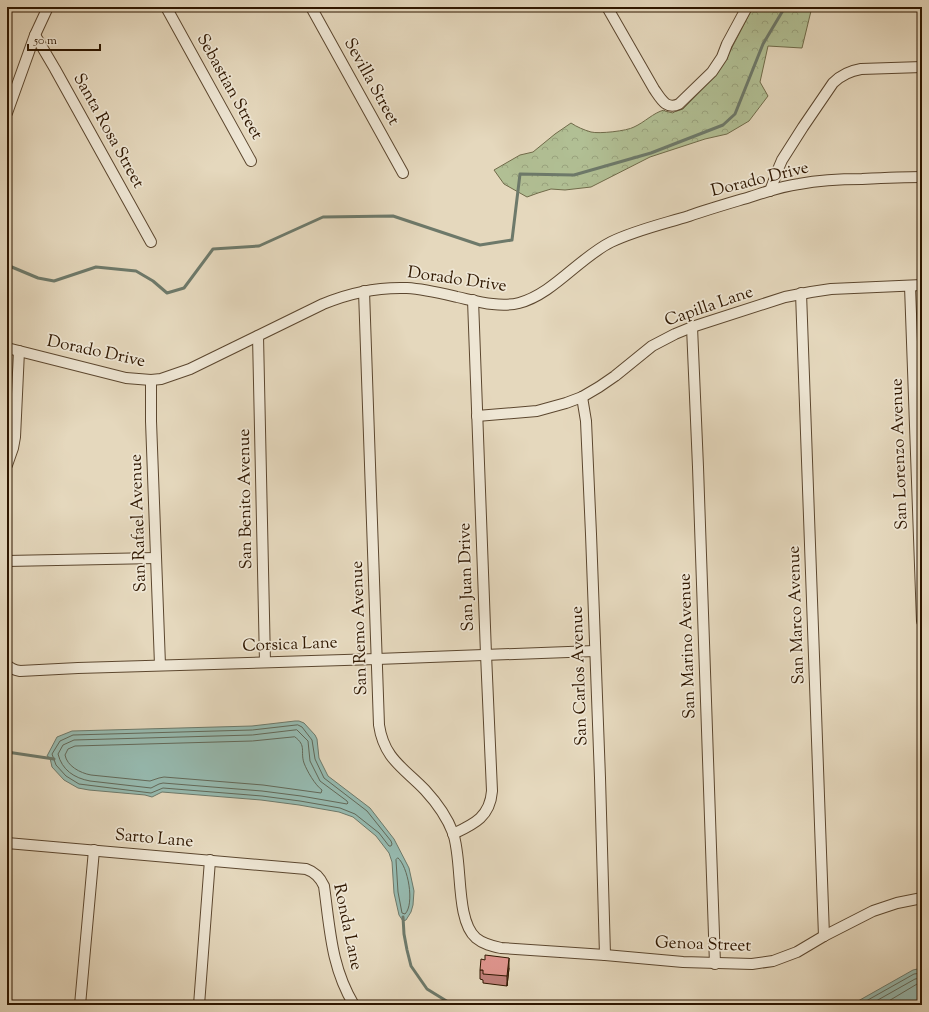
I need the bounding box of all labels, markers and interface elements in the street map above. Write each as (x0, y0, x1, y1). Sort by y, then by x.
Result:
scale bar (28, 26, 100, 52)
street label: Sebastian Street (190, 30, 268, 144)
text: 50 m (33, 32, 57, 50)
street label: Sevilla Street (337, 34, 405, 130)
street label: Santa Rosa Street (66, 69, 150, 193)
street label: Dorado Drive (709, 156, 811, 204)
street label: Dorado Drive (406, 261, 508, 299)
street label: Capilla Lane (661, 281, 757, 333)
street label: Dorado Drive (45, 330, 147, 374)
street label: San Lorenzo Avenue (885, 378, 915, 530)
street label: San Benito Avenue (233, 428, 259, 569)
street label: San Rafael Avenue (125, 453, 153, 592)
street label: San Juan Drive (453, 522, 481, 632)
street label: San Marco Avenue (783, 545, 811, 685)
street label: San Remo Avenue (346, 560, 374, 696)
street label: San Marino Avenue (673, 573, 703, 719)
street label: San Carlos Avenue (566, 606, 594, 746)
street label: Corsica Lane (242, 631, 338, 659)
street label: Sarto Lane (114, 824, 194, 854)
street label: Ronda Lane (326, 882, 368, 973)
street label: Genoa Street (654, 931, 752, 959)

